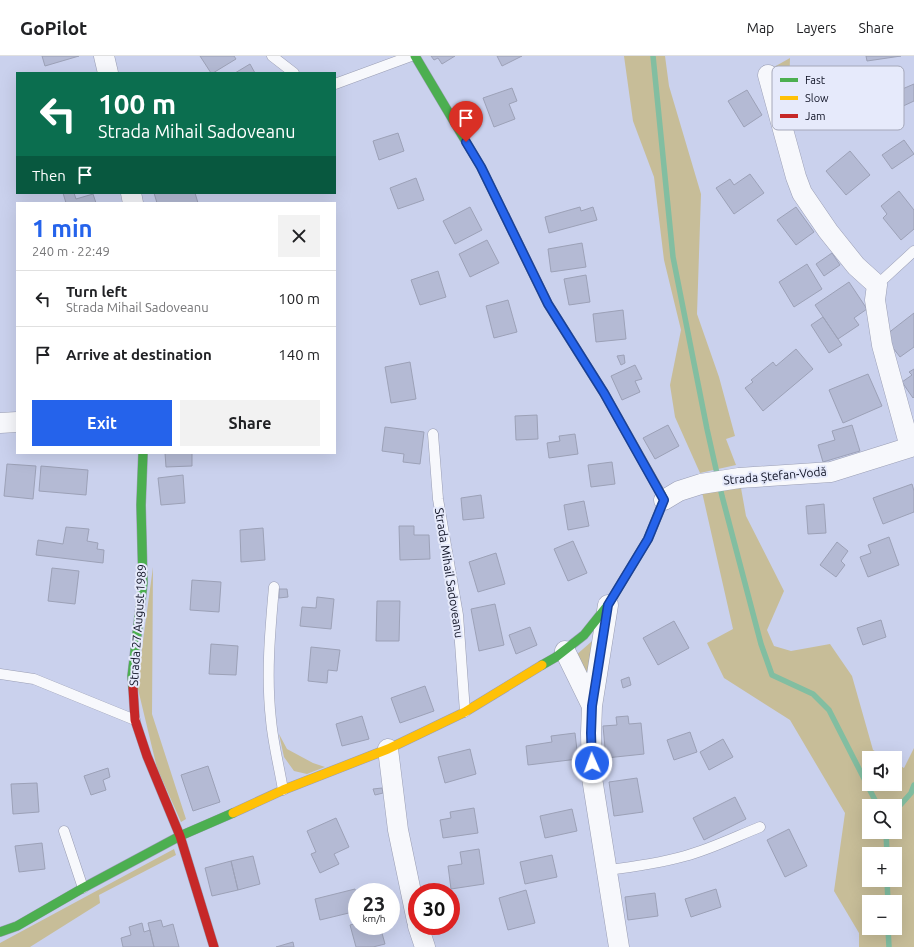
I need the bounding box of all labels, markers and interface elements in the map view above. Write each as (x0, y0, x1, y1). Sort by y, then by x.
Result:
text: GoPilot (20, 17, 87, 39)
text: Map (747, 20, 774, 36)
text: Layers (796, 20, 836, 36)
text: Share (858, 20, 894, 36)
legend (772, 66, 904, 130)
text: Fast (805, 74, 826, 86)
icon: left (32, 88, 84, 140)
text: 100 m (98, 88, 176, 119)
text: Slow (805, 92, 829, 104)
pin (449, 101, 483, 142)
icon: arrive (455, 107, 477, 129)
text: Jam (805, 110, 826, 122)
text: Strada Mihail Sadoveanu (98, 121, 295, 141)
icon: arrive (74, 164, 96, 186)
text: Then (32, 167, 66, 184)
text: 1 min (32, 215, 93, 242)
button: close (278, 215, 320, 257)
text: 240 m · 22:49 (32, 244, 110, 258)
text: Turn left (66, 283, 127, 300)
icon: left (32, 288, 54, 310)
text: 100 m (278, 290, 320, 307)
text: Strada Mihail Sadoveanu (66, 300, 209, 314)
icon: arrive (32, 344, 54, 366)
text: Arrive at destination (66, 346, 212, 363)
text: 140 m (278, 346, 320, 363)
button: Exit (32, 400, 172, 446)
button: Share (180, 400, 320, 446)
street label: Strada Ștefan-Vodă (723, 465, 827, 486)
street label: Strada Mihail Sadoveanu (433, 507, 466, 639)
street label: Strada 27 August 1989 (127, 564, 148, 686)
position arrow (571, 742, 613, 784)
map controls (862, 751, 902, 935)
button: sound (862, 751, 902, 791)
button: search (862, 799, 902, 839)
button: + (862, 847, 902, 887)
speed limit sign: 30 (408, 883, 460, 935)
text: 23 (363, 892, 385, 915)
button: − (862, 895, 902, 935)
text: km/h (362, 913, 386, 924)

